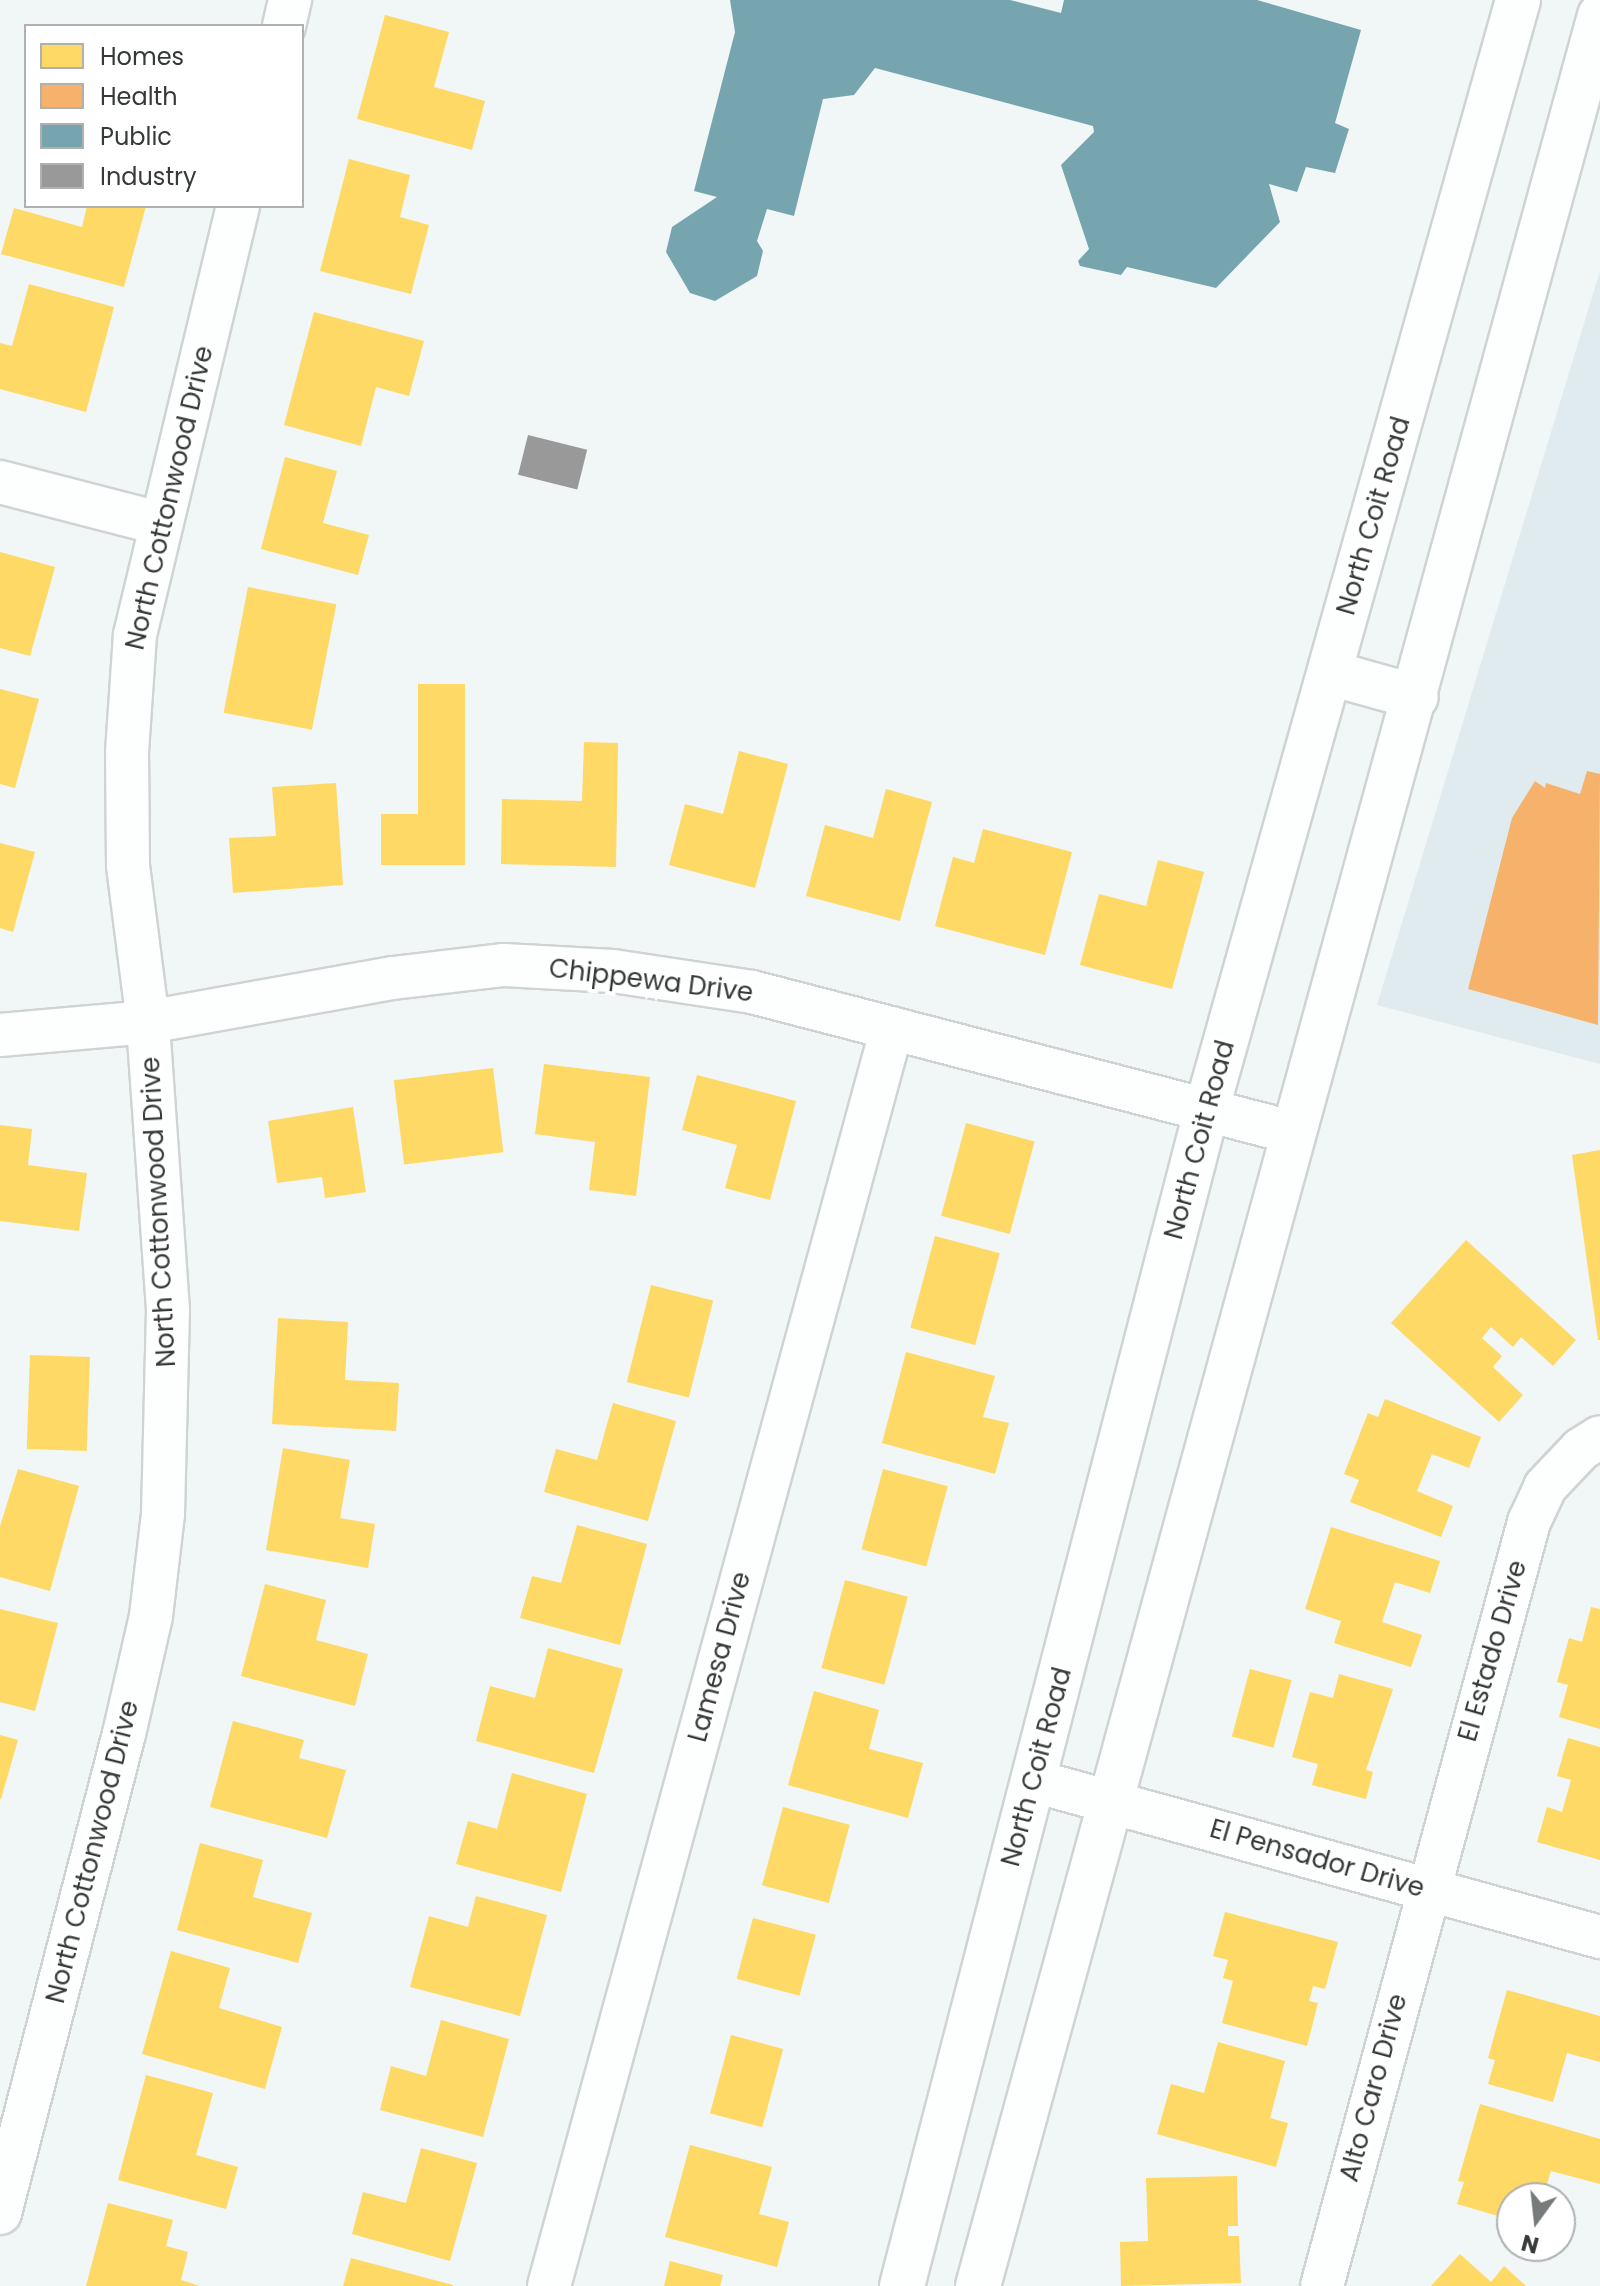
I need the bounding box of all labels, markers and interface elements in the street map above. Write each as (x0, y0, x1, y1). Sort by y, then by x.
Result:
legend (24, 24, 304, 208)
text: Homes (100, 40, 184, 73)
text: Health (100, 80, 178, 113)
text: Public (100, 120, 172, 153)
text: Industry (100, 160, 197, 193)
street label: North Cottonwood Drive (120, 343, 220, 653)
street label: North Coit Road (1331, 413, 1417, 619)
street label: Chippewa Drive (547, 953, 755, 1009)
street label: North Coit Road (1158, 1037, 1242, 1243)
street label: North Cottonwood Drive (135, 1056, 183, 1368)
street label: El Estado Drive (1452, 1557, 1534, 1745)
street label: Lamesa Drive (682, 1568, 758, 1746)
street label: North Coit Road (995, 1664, 1079, 1870)
street label: North Cottonwood Drive (40, 1697, 146, 2007)
street label: El Pensador Drive (1206, 1813, 1428, 1905)
street label: Alto Caro Drive (1334, 1991, 1414, 2185)
north arrow (1496, 2182, 1576, 2262)
text: N (1518, 2227, 1542, 2261)

